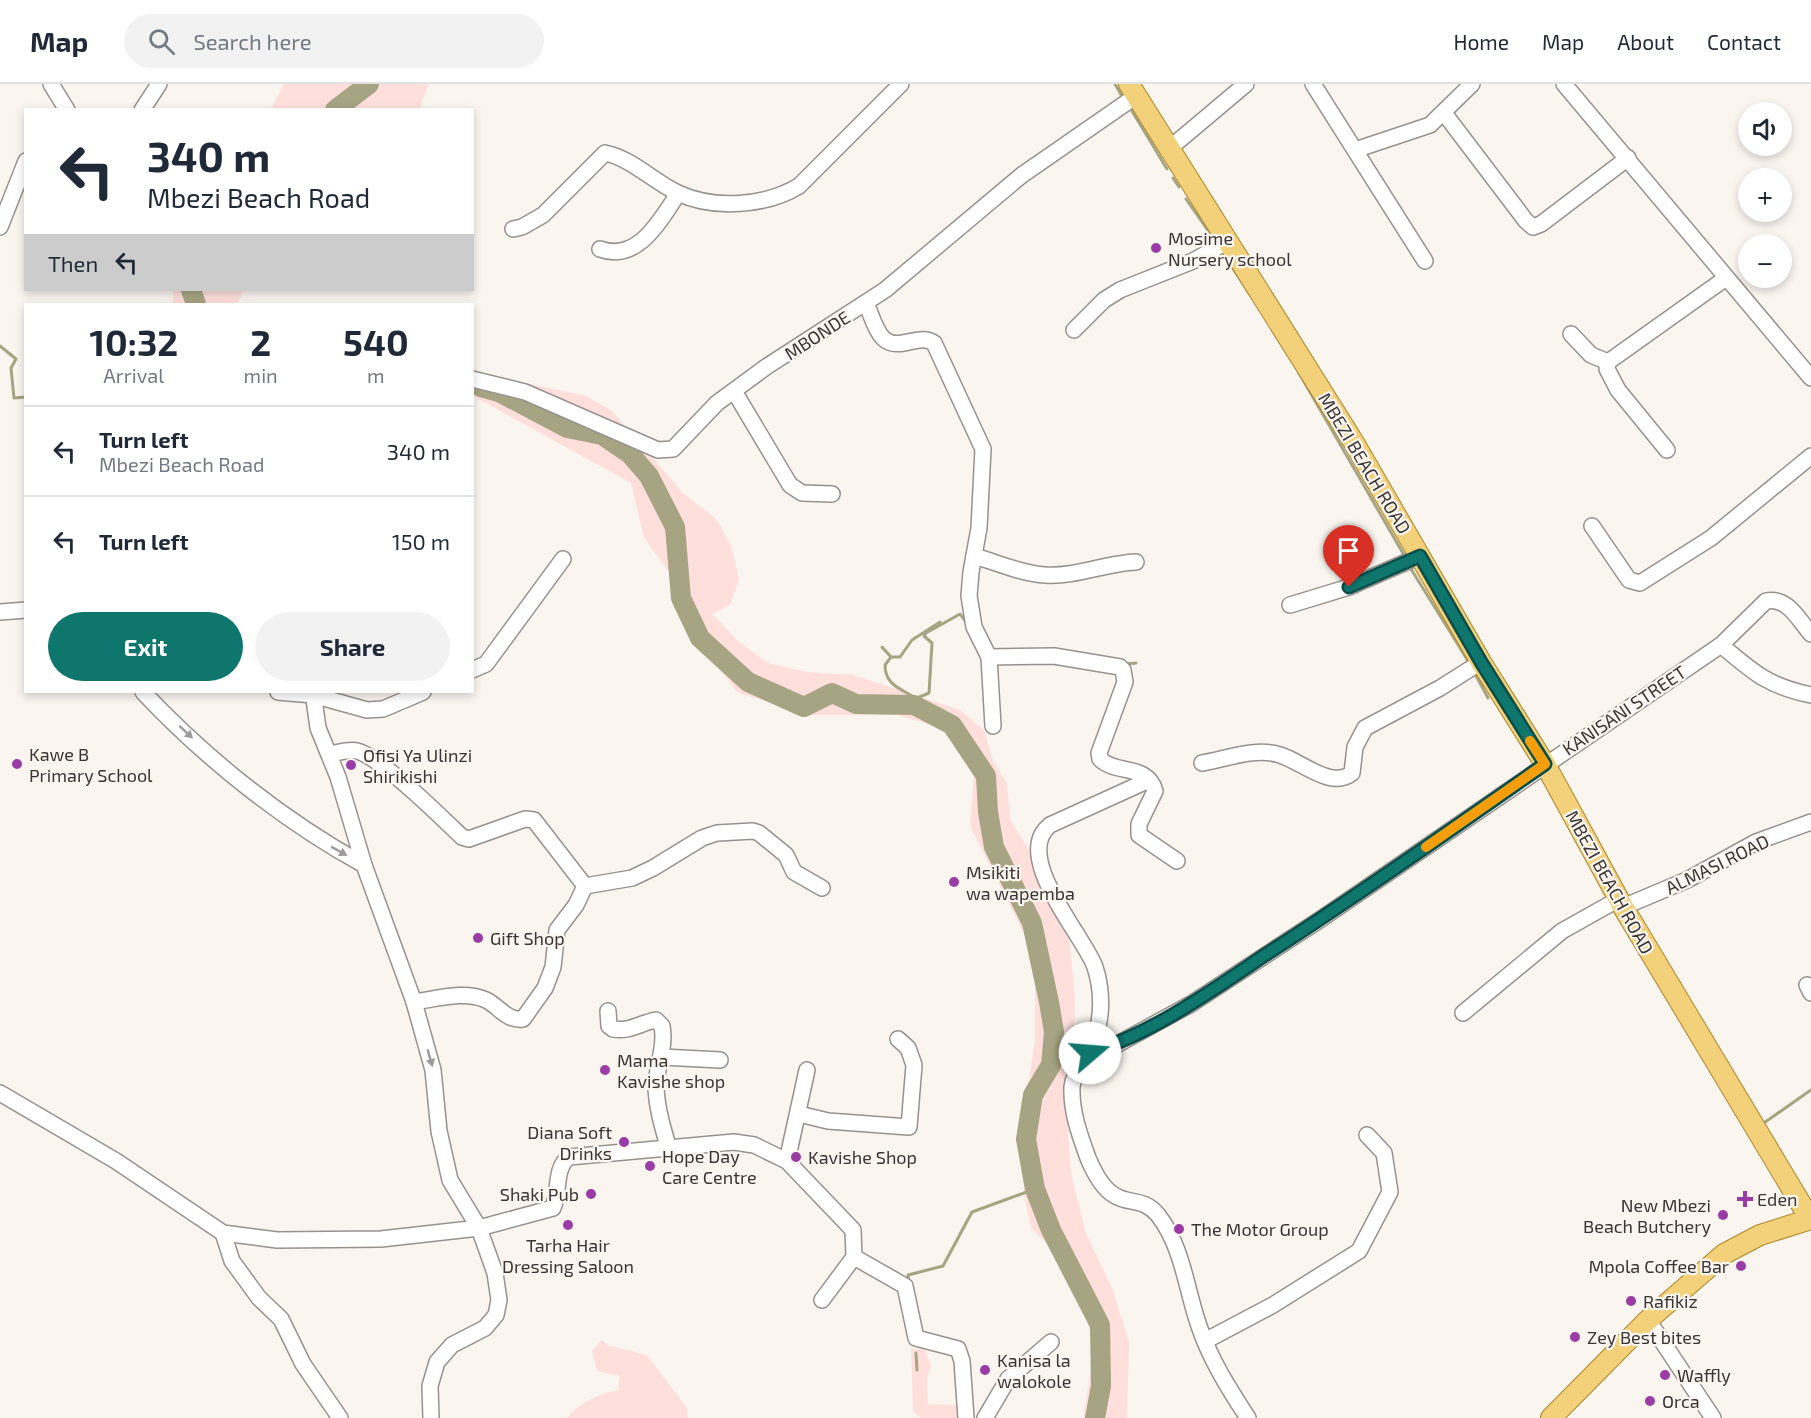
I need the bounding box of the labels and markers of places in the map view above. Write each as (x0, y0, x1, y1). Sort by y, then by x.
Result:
place label: Mosime Nursery school (1168, 227, 1292, 270)
marker: Mosime Nursery school (1149, 241, 1163, 255)
pin (1323, 525, 1374, 587)
place label: Kawe B Primary School (29, 743, 153, 786)
place label: Ofisi Ya Ulinzi Shirikishi (363, 744, 472, 787)
marker: Kawe B Primary School (10, 757, 24, 771)
marker: Ofisi Ya Ulinzi Shirikishi (344, 758, 358, 772)
place label: Msikiti wa wapemba (966, 861, 1075, 904)
marker: Msikiti wa wapemba (947, 875, 961, 889)
place label: Gift Shop (490, 927, 565, 949)
marker: Gift Shop (471, 931, 485, 945)
place label: Mama Kavishe shop (617, 1049, 725, 1092)
marker: Mama Kavishe shop (598, 1063, 612, 1077)
place label: Diana Soft Drinks (527, 1121, 612, 1164)
marker: Diana Soft Drinks (617, 1135, 631, 1149)
place label: Hope Day Care Centre (662, 1145, 757, 1188)
place label: Kavishe Shop (808, 1146, 917, 1168)
marker: Kavishe Shop (789, 1150, 803, 1164)
marker: Hope Day Care Centre (643, 1159, 657, 1173)
place label: Shaki Pub (500, 1183, 579, 1205)
marker: Shaki Pub (584, 1187, 598, 1201)
place label: Eden (1757, 1188, 1798, 1210)
marker: Eden (1738, 1192, 1752, 1206)
place label: New Mbezi Beach Butchery (1583, 1194, 1711, 1237)
marker: New Mbezi Beach Butchery (1716, 1208, 1730, 1222)
marker: Tarha Hair Dressing Saloon (561, 1218, 575, 1232)
place label: The Motor Group (1191, 1218, 1329, 1240)
marker: The Motor Group (1172, 1222, 1186, 1236)
place label: Tarha Hair Dressing Saloon (502, 1234, 634, 1277)
place label: Mpola Coffee Bar (1589, 1255, 1729, 1277)
marker: Mpola Coffee Bar (1734, 1259, 1748, 1273)
place label: Rafikiz (1643, 1290, 1698, 1312)
marker: Rafikiz (1624, 1294, 1638, 1308)
place label: Zey Best bites (1587, 1326, 1701, 1348)
marker: Zey Best bites (1568, 1330, 1582, 1344)
place label: Kanisa la walokole (997, 1349, 1071, 1392)
marker: Kanisa la walokole (978, 1363, 992, 1377)
place label: Waffly (1677, 1364, 1731, 1386)
marker: Waffly (1658, 1368, 1672, 1382)
place label: Orca (1662, 1390, 1700, 1412)
marker: Orca (1643, 1394, 1657, 1408)

